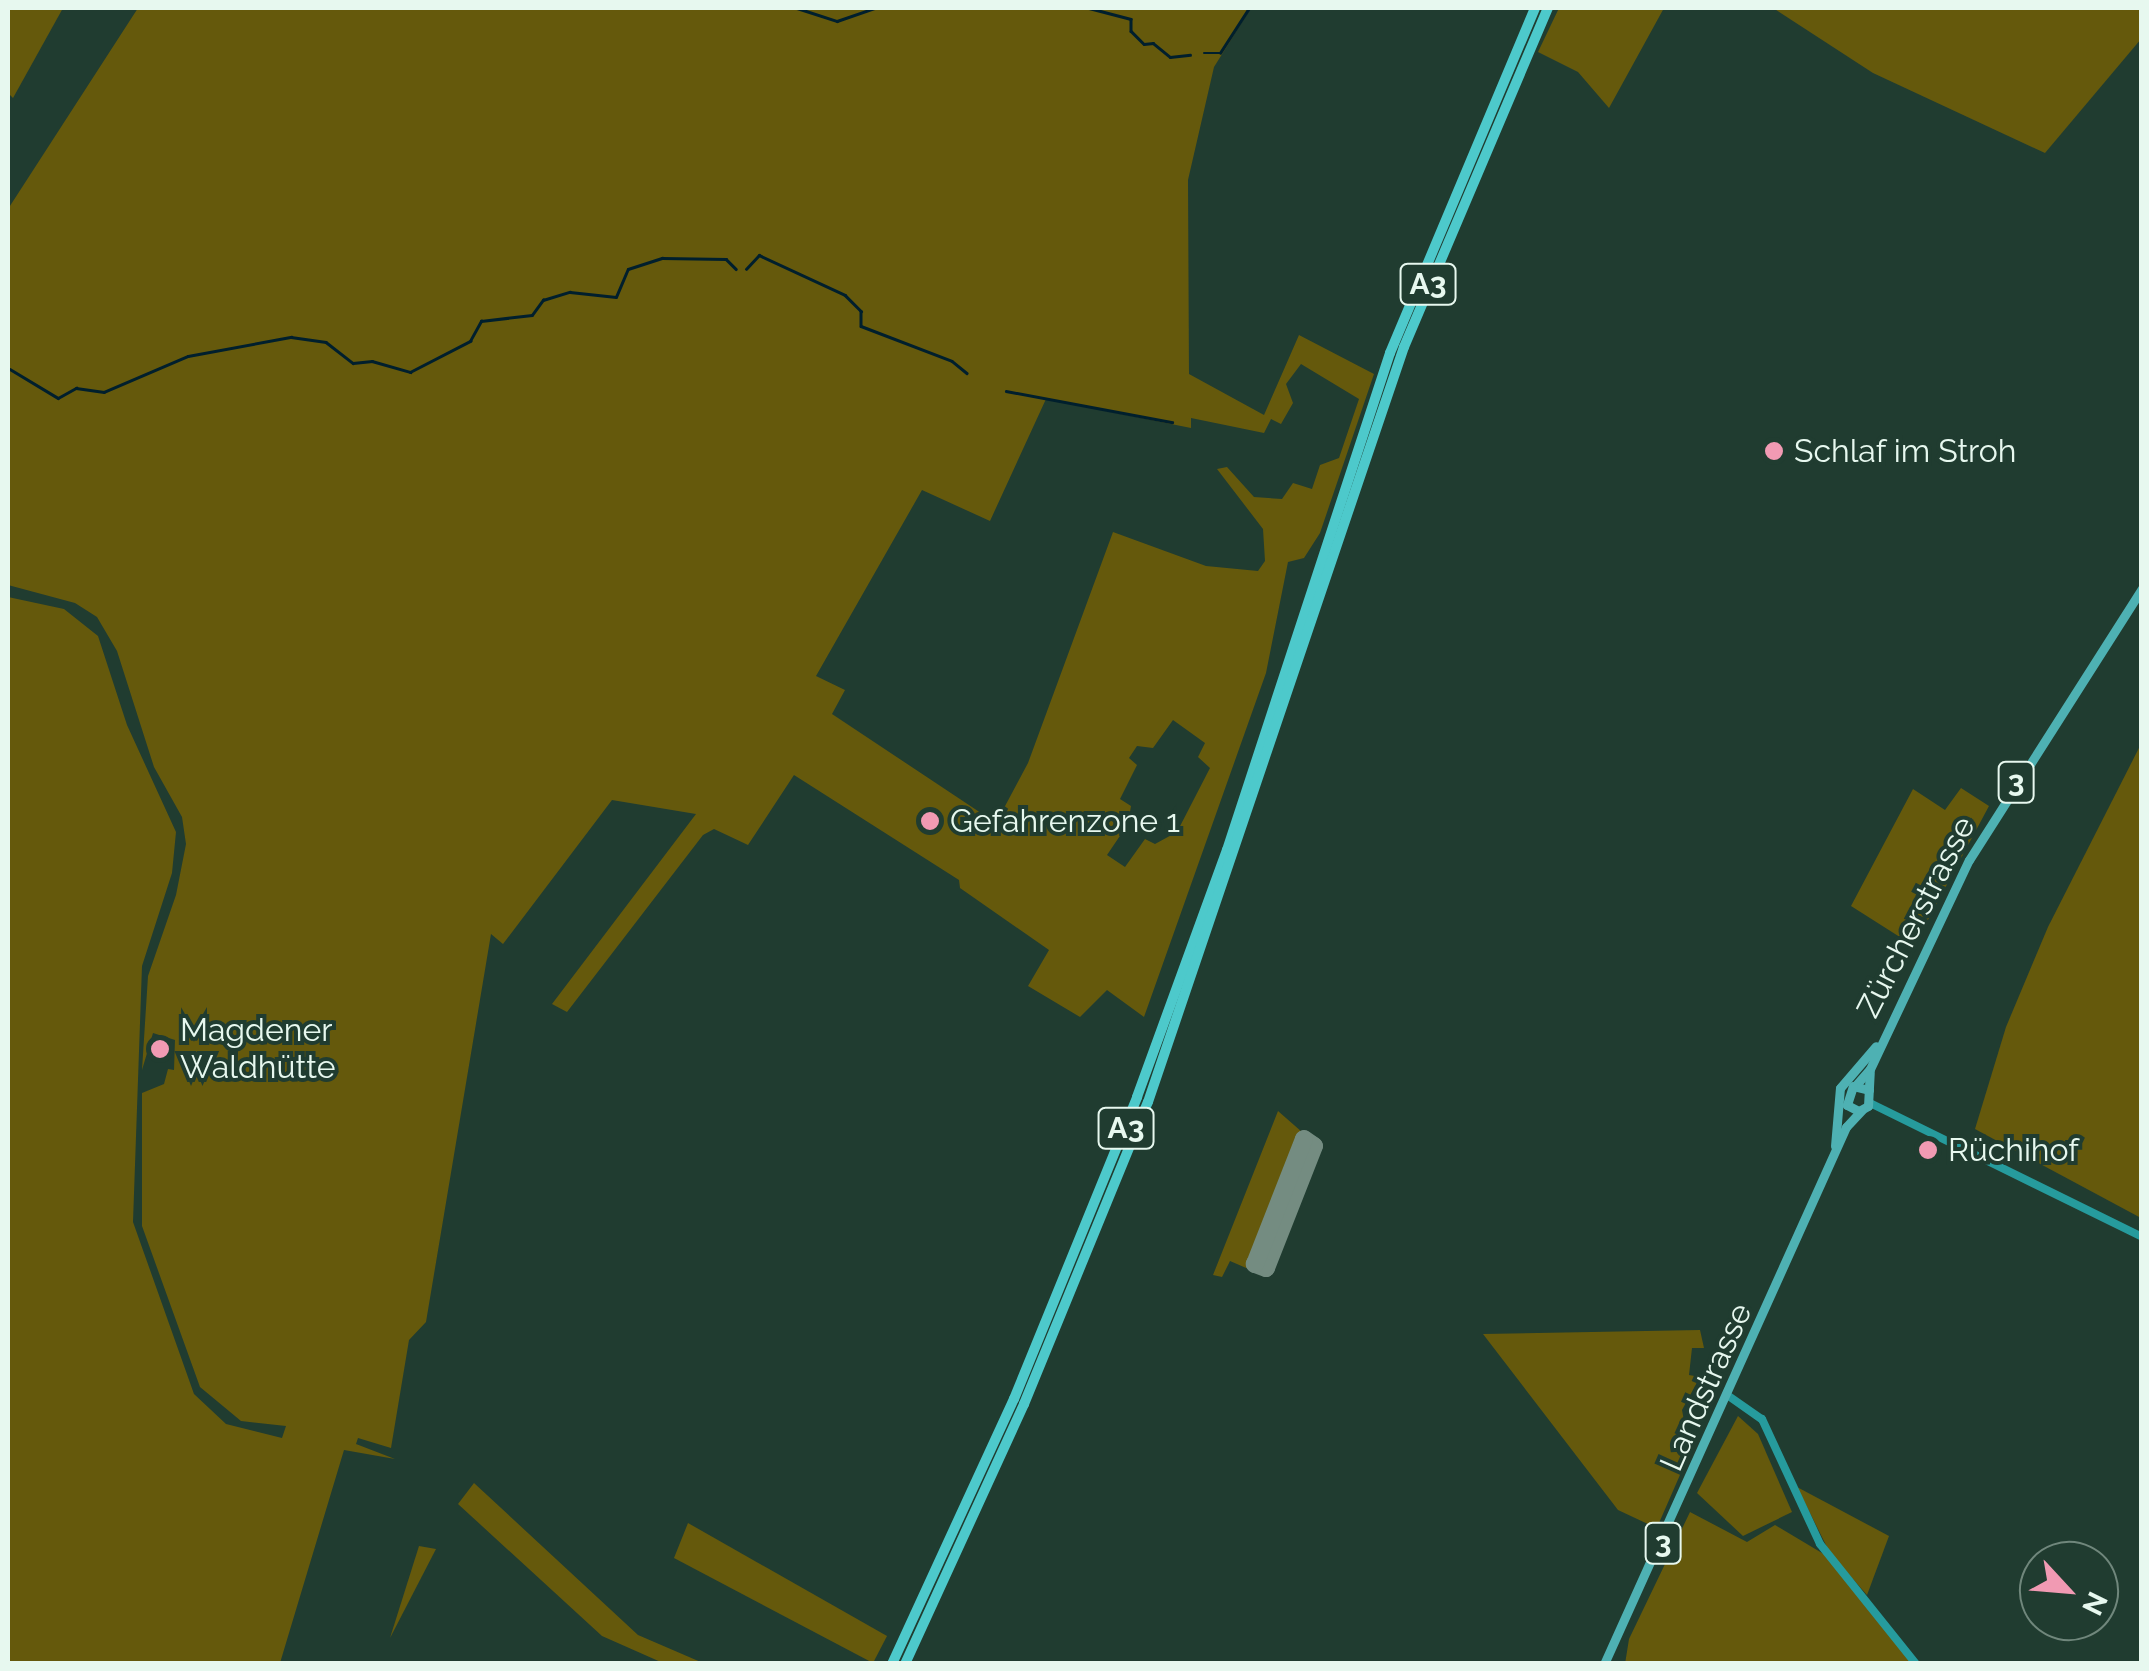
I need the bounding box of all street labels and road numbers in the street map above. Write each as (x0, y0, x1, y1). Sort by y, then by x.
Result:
road number: A3 (1398, 259, 1458, 309)
road number: 3 (1996, 757, 2036, 807)
street label: Zürcherstrasse (1849, 810, 1983, 1024)
road number: A3 (1096, 1103, 1156, 1153)
street label: Landstrasse (1652, 1297, 1760, 1477)
road number: 3 (1643, 1518, 1683, 1568)

